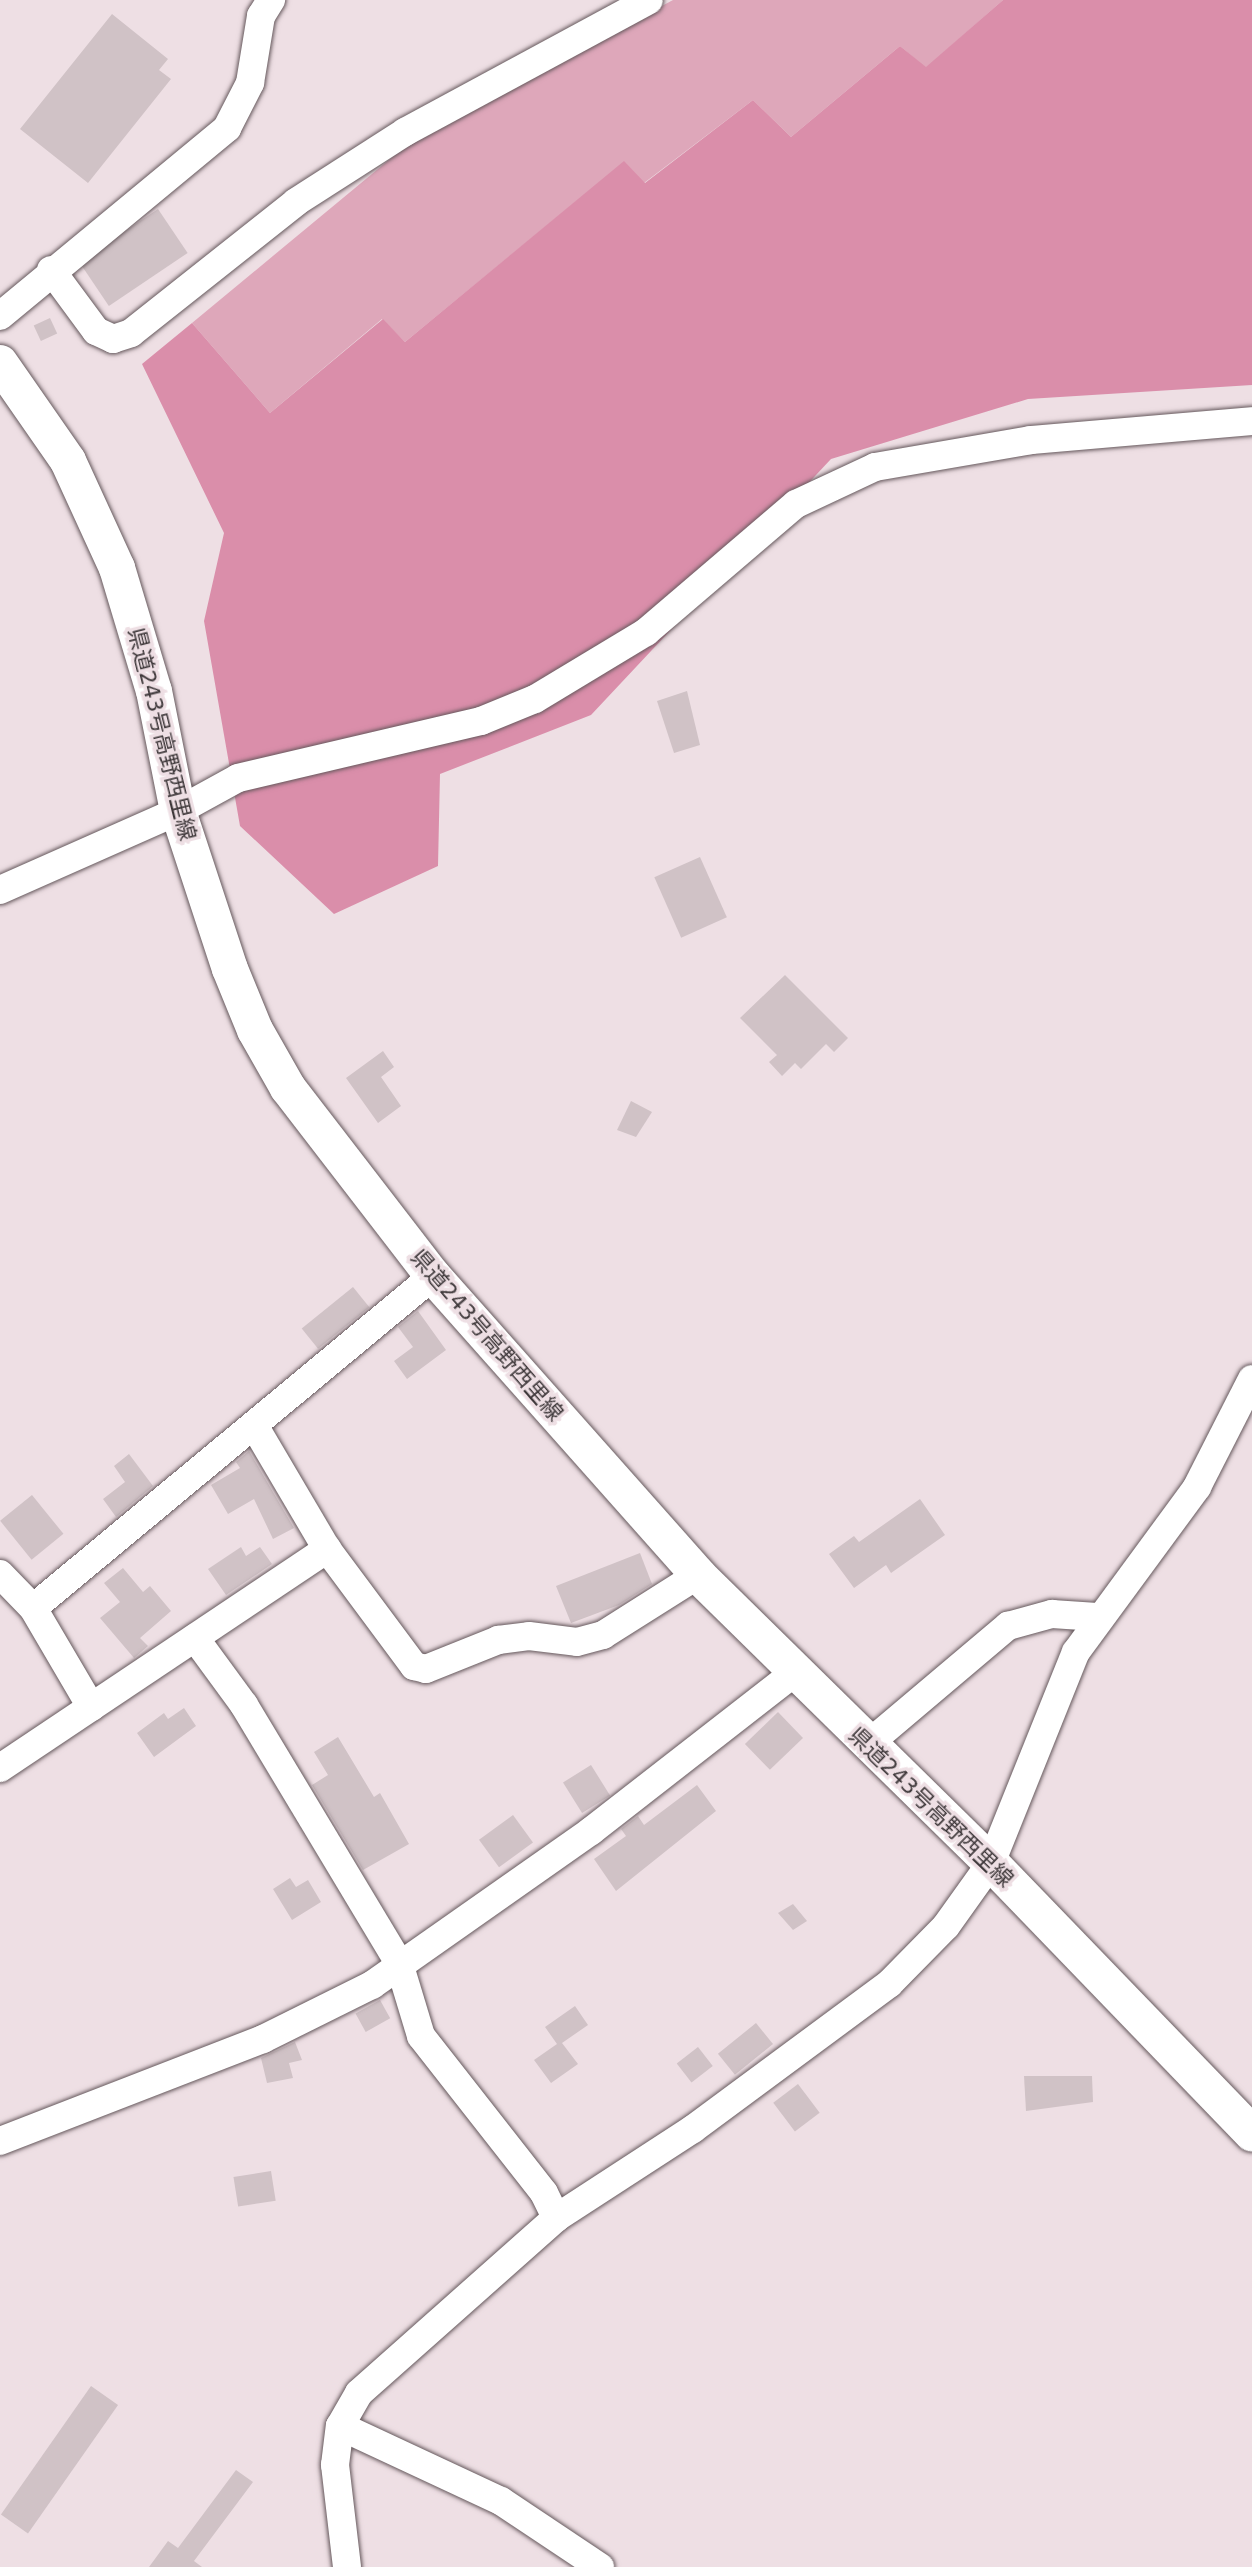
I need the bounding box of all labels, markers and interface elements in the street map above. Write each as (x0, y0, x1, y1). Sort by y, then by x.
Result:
street label: 県道243号高野西里線 (123, 625, 201, 843)
street label: 県道243号高野西里線 (406, 1244, 568, 1426)
street label: 県道243号高野西里線 (843, 1722, 1019, 1892)

